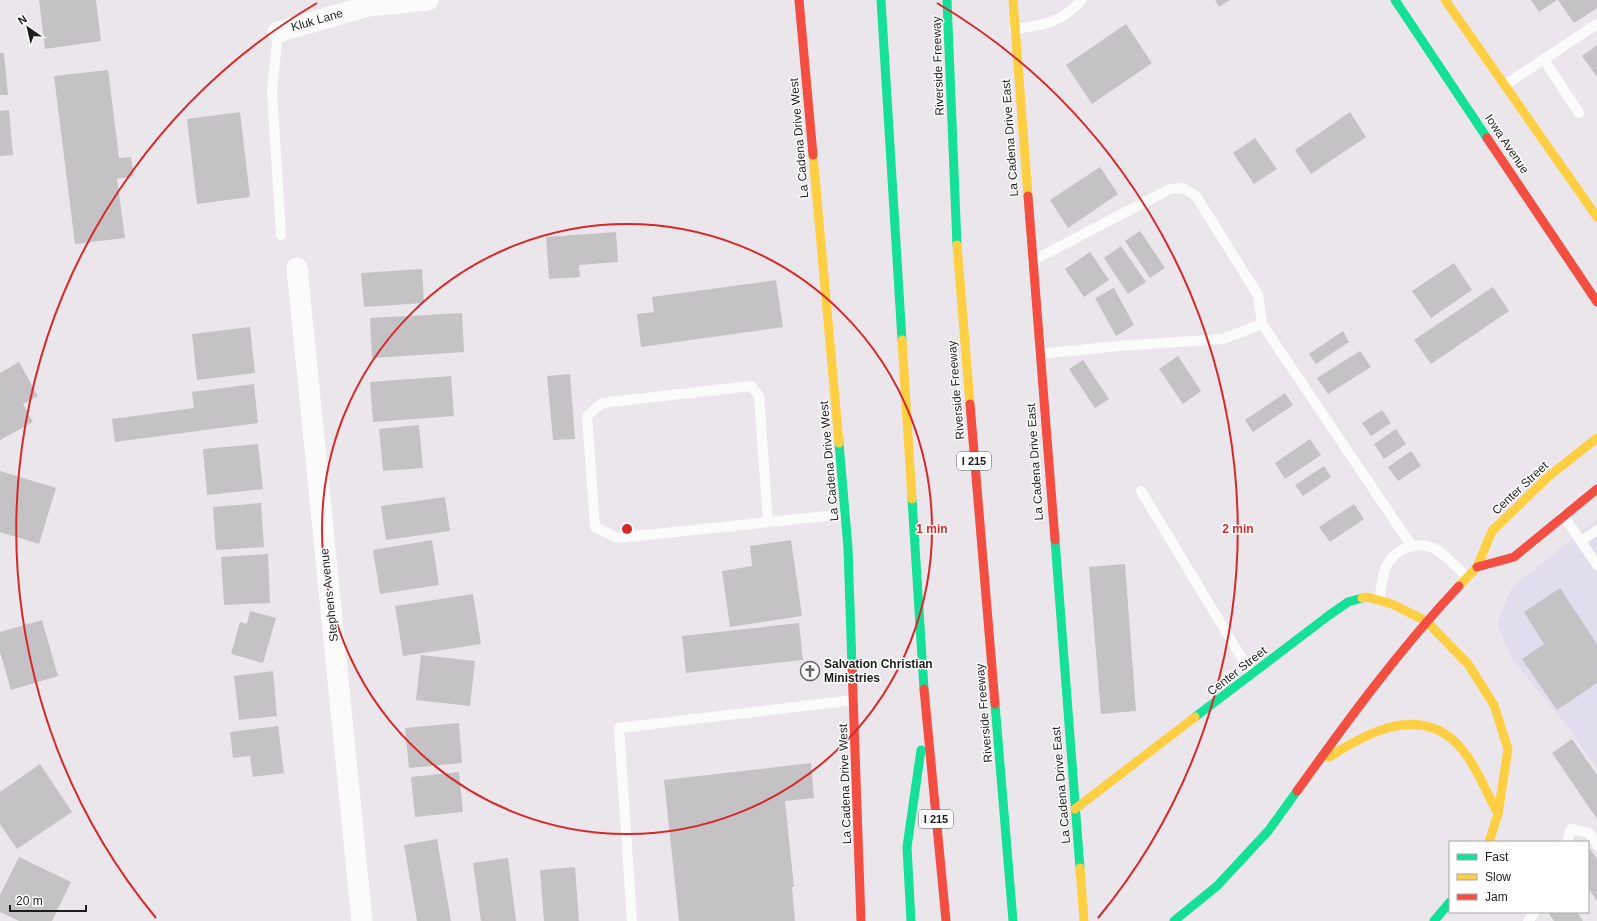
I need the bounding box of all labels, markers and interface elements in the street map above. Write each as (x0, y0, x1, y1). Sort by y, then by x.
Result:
street label: Kluk Lane (289, 6, 345, 34)
north arrow (8, 8, 48, 48)
text: N (16, 12, 29, 27)
street label: Riverside Freeway (929, 16, 947, 116)
street label: La Cadena Drive West (787, 77, 811, 199)
street label: La Cadena Drive East (999, 78, 1021, 197)
street label: Iowa Avenue (1482, 112, 1532, 177)
street label: Riverside Freeway (945, 340, 967, 440)
street label: La Cadena Drive West (817, 400, 841, 522)
street label: La Cadena Drive East (1024, 402, 1046, 521)
road number: I 215 (957, 452, 991, 470)
street label: Center Street (1489, 458, 1551, 517)
centre of rings (620, 522, 634, 536)
text: 1 min (916, 522, 948, 536)
text: 2 min (1222, 522, 1254, 536)
street label: Stephens Avenue (317, 547, 341, 642)
street label: Center Street (1205, 643, 1270, 698)
place label: Salvation Christian Ministries (824, 657, 933, 685)
church icon: Salvation Christian Ministries (799, 660, 821, 682)
street label: Riverside Freeway (973, 663, 995, 763)
street label: La Cadena Drive West (836, 723, 854, 844)
street label: La Cadena Drive East (1049, 725, 1073, 844)
road number: I 215 (919, 810, 953, 828)
legend (1449, 841, 1589, 913)
text: Fast (1485, 850, 1509, 864)
text: Slow (1485, 870, 1511, 884)
scale bar (10, 887, 86, 913)
text: Jam (1485, 890, 1508, 904)
text: 20 m (16, 894, 43, 908)

